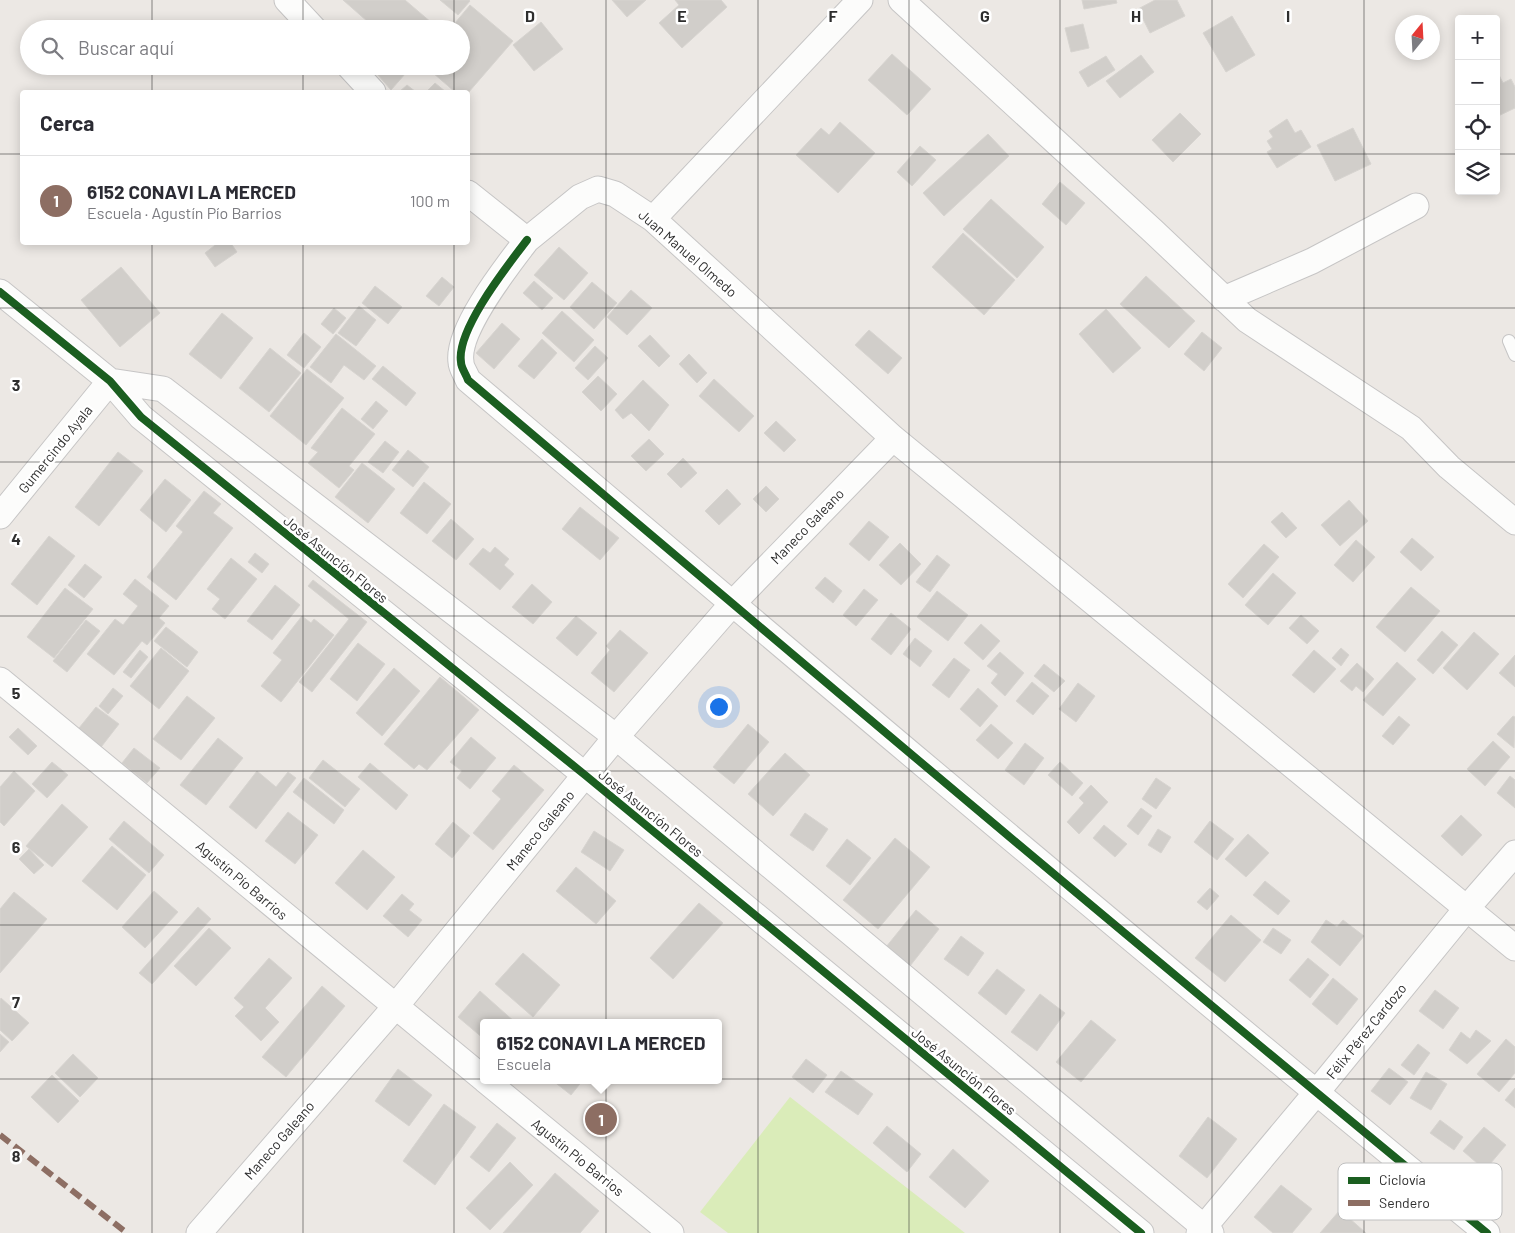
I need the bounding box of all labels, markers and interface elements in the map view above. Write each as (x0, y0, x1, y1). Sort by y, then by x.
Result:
text: D (525, 6, 535, 25)
text: E (677, 6, 687, 25)
text: F (829, 6, 838, 25)
text: G (980, 6, 990, 25)
text: H (1131, 6, 1141, 25)
text: I (1286, 6, 1290, 25)
north arrow (1395, 15, 1440, 60)
map controls (1455, 15, 1500, 195)
button: + (1455, 15, 1500, 60)
search box (20, 20, 470, 75)
icon: search (38, 34, 66, 62)
text: Buscar aquí (78, 36, 174, 59)
button: − (1455, 60, 1500, 105)
button: locate (1455, 105, 1500, 150)
text: Cerca (40, 110, 94, 135)
button: layers (1455, 150, 1500, 195)
text: 6152 CONAVI LA MERCED (87, 180, 296, 203)
text: 1 (53, 191, 59, 210)
text: 100 m (410, 191, 450, 210)
text: Escuela · Agustín Pío Barrios (87, 203, 282, 222)
street label: Juan Manuel Olmedo (635, 206, 741, 300)
text: 3 (12, 375, 20, 394)
street label: Gumercindo Ayala (14, 402, 96, 496)
street label: Maneco Galeano (767, 485, 847, 567)
street label: José Asunción Flores (280, 512, 392, 607)
text: 4 (11, 529, 21, 548)
text: 5 (12, 683, 21, 702)
your location (706, 694, 732, 720)
street label: José Asunción Flores (595, 766, 707, 861)
street label: Maneco Galeano (502, 786, 578, 874)
text: 6 (12, 837, 21, 856)
street label: Agustín Pío Barrios (193, 837, 291, 923)
street label: Félix Pérez Cardozo (1322, 980, 1410, 1082)
text: 7 (12, 992, 20, 1011)
popup (480, 1019, 722, 1084)
street label: José Asunción Flores (908, 1024, 1020, 1119)
text: 6152 CONAVI LA MERCED (497, 1031, 705, 1054)
text: Escuela (497, 1054, 551, 1073)
street label: Maneco Galeano (240, 1097, 318, 1183)
pin: 1 (585, 1100, 617, 1138)
street label: Agustín Pío Barrios (528, 1115, 628, 1200)
text: 8 (12, 1146, 21, 1165)
legend (1338, 1163, 1502, 1220)
text: Ciclovía (1379, 1171, 1426, 1188)
text: Sendero (1379, 1194, 1430, 1211)

